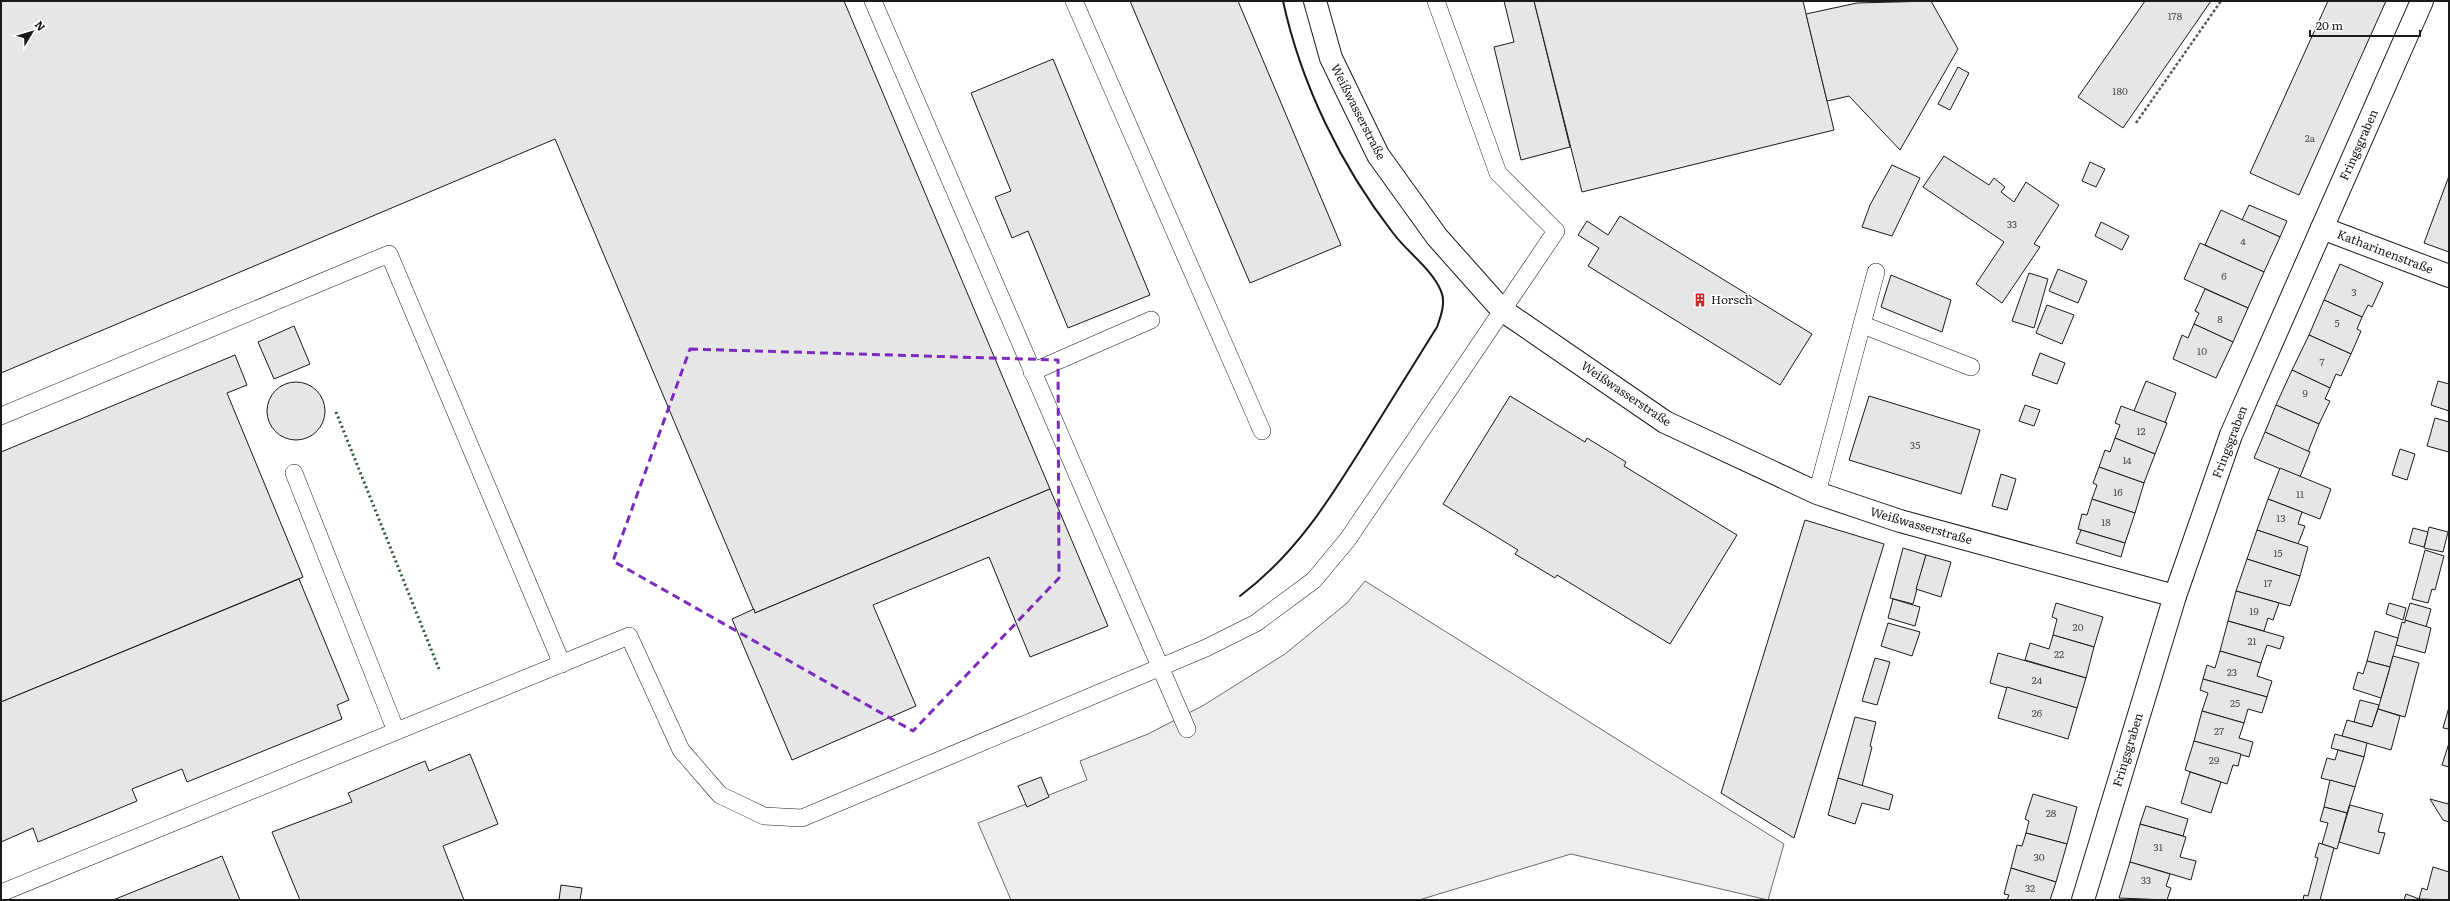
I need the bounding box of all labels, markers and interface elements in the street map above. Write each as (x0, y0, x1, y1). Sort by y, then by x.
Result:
house number: 178 (2168, 8, 2183, 23)
north arrow (12, 12, 52, 52)
scale bar (2310, 12, 2420, 38)
text: 20 m (2316, 16, 2343, 34)
text: N (32, 17, 50, 34)
street label: Weißwasserstraße (1327, 60, 1391, 163)
house number: 180 (2112, 83, 2128, 98)
street label: Fringsgraben (2334, 106, 2382, 183)
house number: 2a (2305, 130, 2316, 145)
house number: 33 (2007, 216, 2017, 231)
street label: Katharinenstraße (2335, 224, 2436, 278)
house number: 4 (2240, 233, 2246, 248)
house number: 6 (2221, 268, 2227, 283)
house number: 3 (2351, 284, 2357, 299)
place label: Horsch (1711, 290, 1753, 308)
building icon: Horsch (1692, 292, 1708, 308)
house number: 8 (2217, 311, 2223, 326)
house number: 5 (2334, 315, 2340, 330)
house number: 10 (2197, 343, 2207, 358)
house number: 7 (2319, 354, 2325, 369)
street label: Weißwasserstraße (1578, 356, 1675, 430)
house number: 9 (2302, 385, 2308, 400)
street label: Fringsgraben (2207, 403, 2251, 481)
house number: 12 (2136, 423, 2146, 438)
house number: 35 (1910, 437, 1920, 452)
house number: 14 (2122, 452, 2132, 467)
house number: 16 (2113, 484, 2123, 499)
house number: 11 (2296, 486, 2304, 501)
street label: Weißwasserstraße (1868, 502, 1975, 548)
house number: 13 (2276, 510, 2286, 525)
house number: 18 (2101, 514, 2111, 529)
house number: 15 (2273, 545, 2283, 560)
house number: 17 (2264, 575, 2272, 590)
house number: 19 (2249, 603, 2259, 618)
house number: 20 (2073, 619, 2084, 634)
house number: 21 (2247, 633, 2257, 648)
house number: 22 (2054, 646, 2064, 661)
house number: 23 (2227, 664, 2237, 679)
house number: 24 (2032, 672, 2043, 687)
house number: 25 (2230, 695, 2240, 710)
house number: 26 (2032, 705, 2043, 720)
street label: Fringsgraben (2107, 710, 2147, 789)
house number: 27 (2214, 723, 2224, 738)
house number: 29 (2209, 752, 2219, 767)
house number: 28 (2046, 805, 2057, 820)
house number: 31 (2153, 839, 2163, 854)
house number: 30 (2033, 849, 2045, 864)
house number: 33 (2141, 872, 2151, 887)
house number: 32 (2025, 880, 2035, 895)

